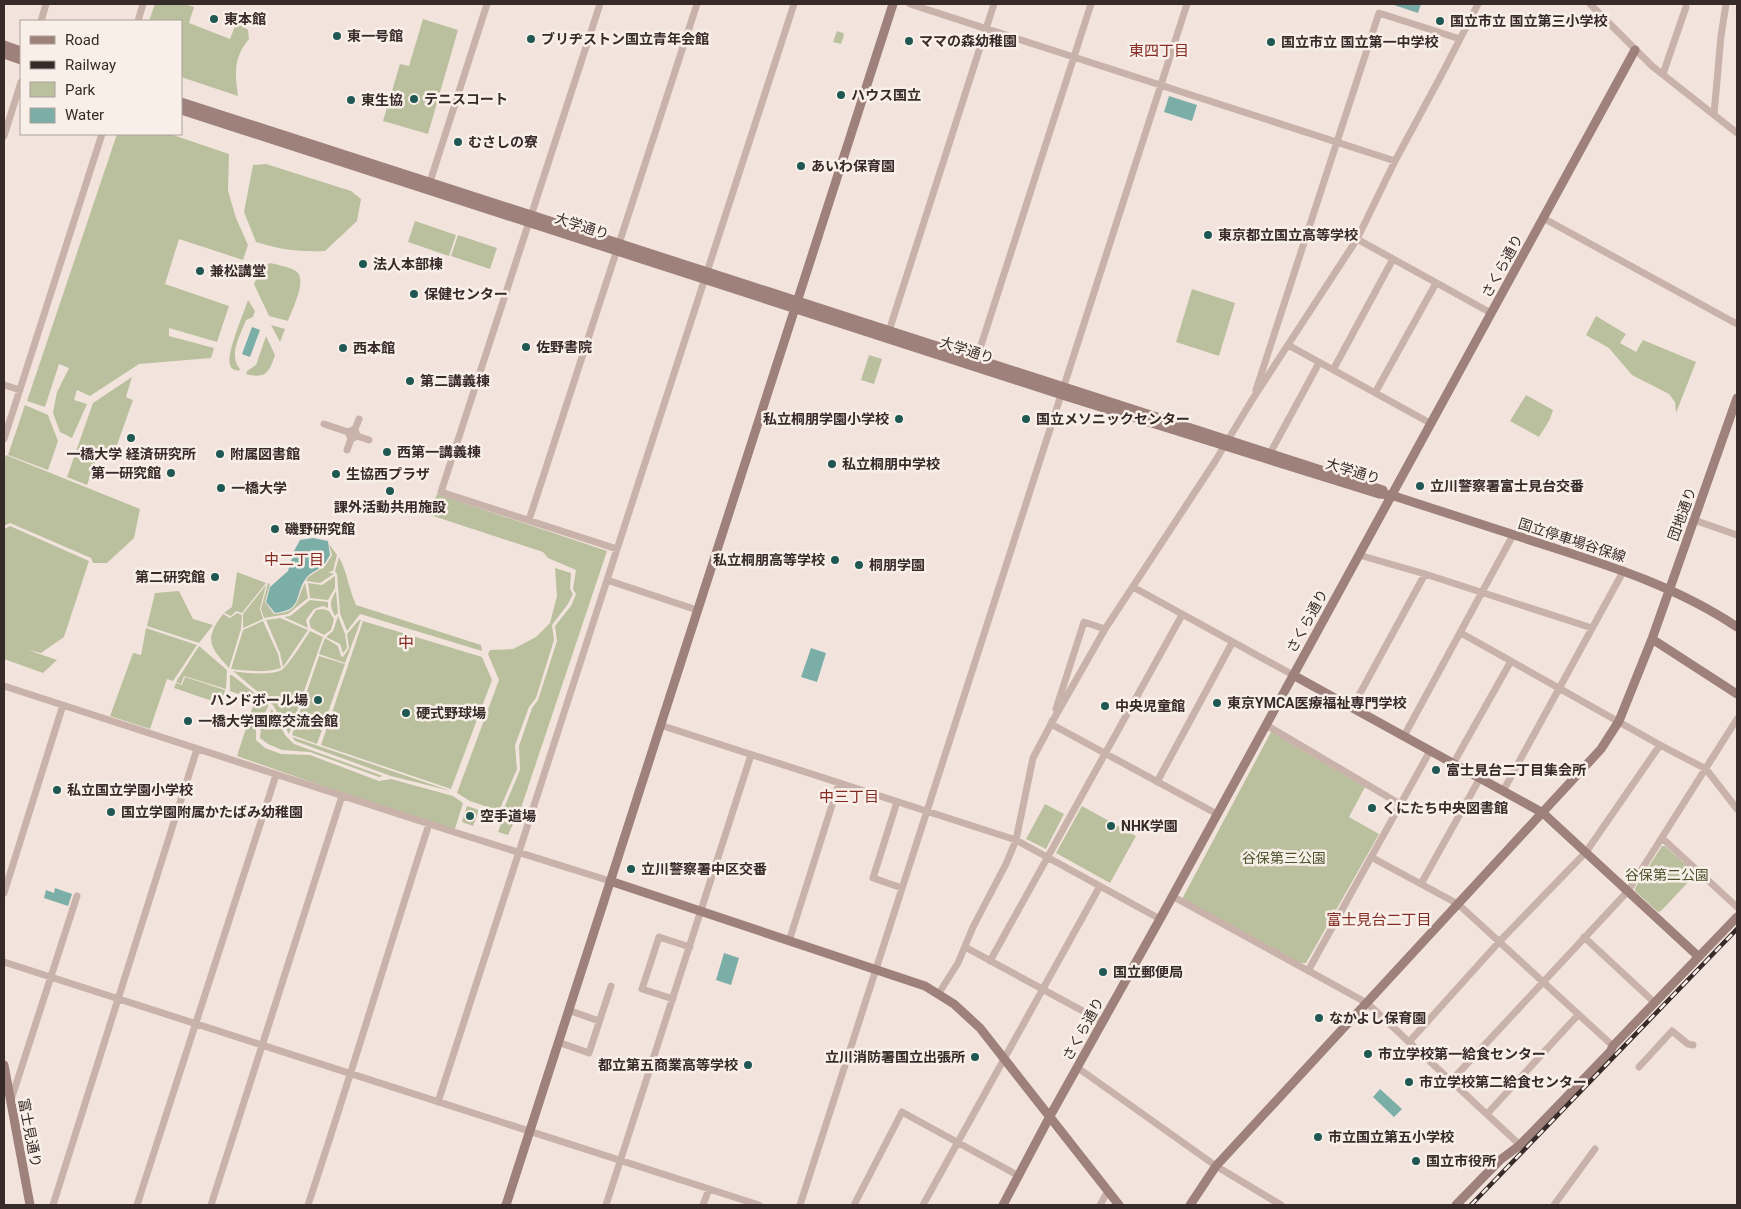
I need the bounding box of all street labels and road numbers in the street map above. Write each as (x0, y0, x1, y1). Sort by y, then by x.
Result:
street label: 大学通り (553, 210, 611, 242)
street label: さくら通り (1478, 232, 1526, 300)
street label: 大学通り (938, 334, 996, 366)
street label: 大学通り (1324, 455, 1382, 487)
street label: 団地通り (1665, 485, 1699, 543)
street label: 国立停車場谷保線 (1516, 515, 1628, 565)
street label: さくら通り (1283, 587, 1331, 655)
street label: さくら通り (1059, 995, 1107, 1063)
street label: 富士見通り (15, 1097, 45, 1169)

